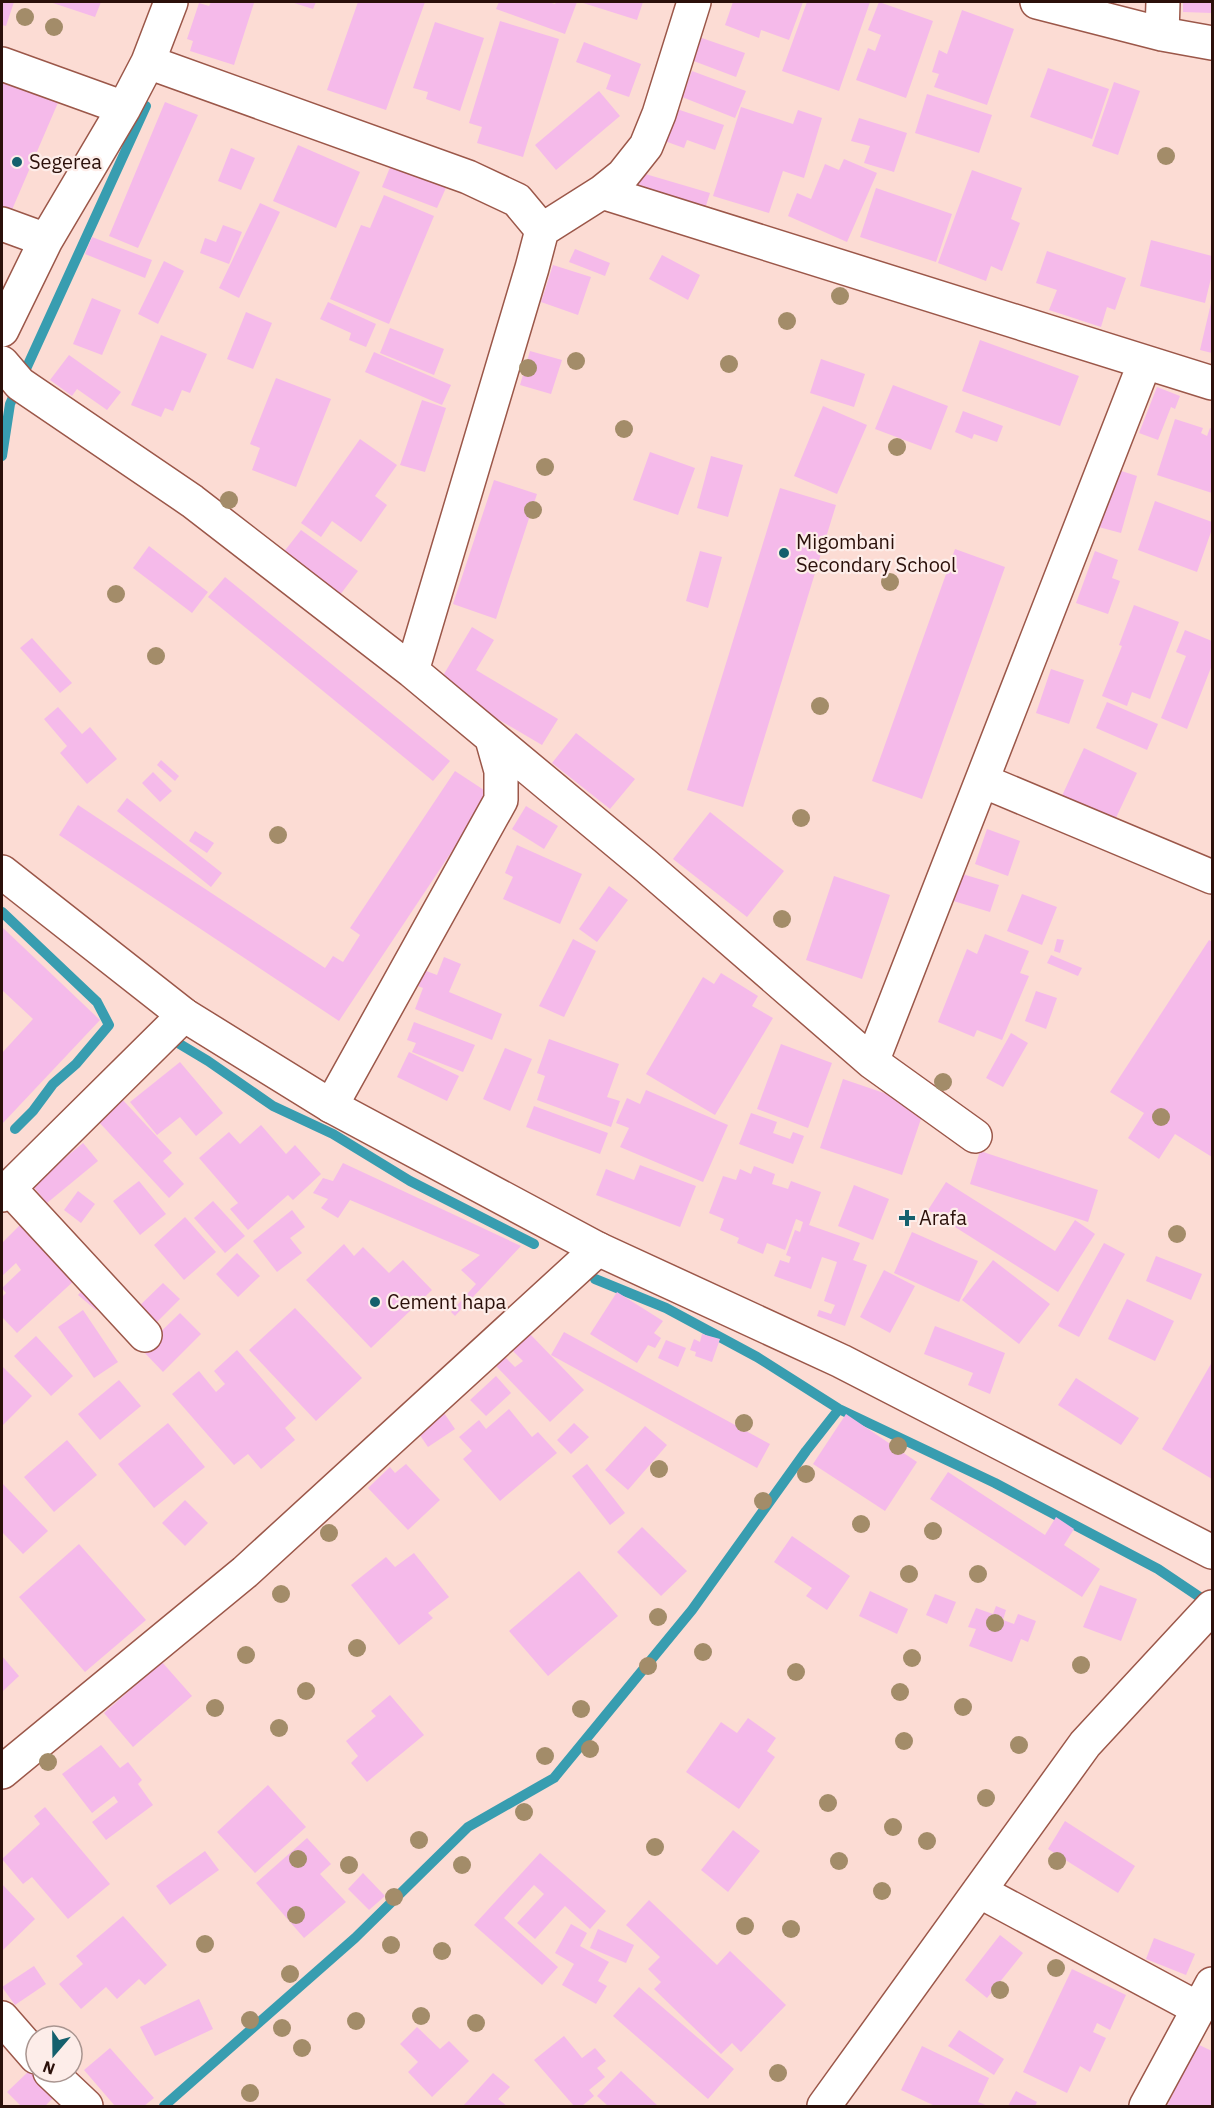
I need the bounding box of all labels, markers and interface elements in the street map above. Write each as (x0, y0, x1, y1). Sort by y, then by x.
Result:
place label: Segerea (29, 148, 102, 175)
marker: Segerea (10, 155, 24, 169)
place label: Migombani Secondary School (796, 528, 957, 578)
marker: Migombani Secondary School (777, 546, 791, 560)
place label: Arafa (919, 1204, 967, 1231)
marker: Arafa (900, 1211, 914, 1225)
place label: Cement hapa (387, 1288, 507, 1315)
marker: Cement hapa (368, 1295, 382, 1309)
north arrow (24, 2024, 84, 2084)
text: N (40, 2057, 58, 2079)

